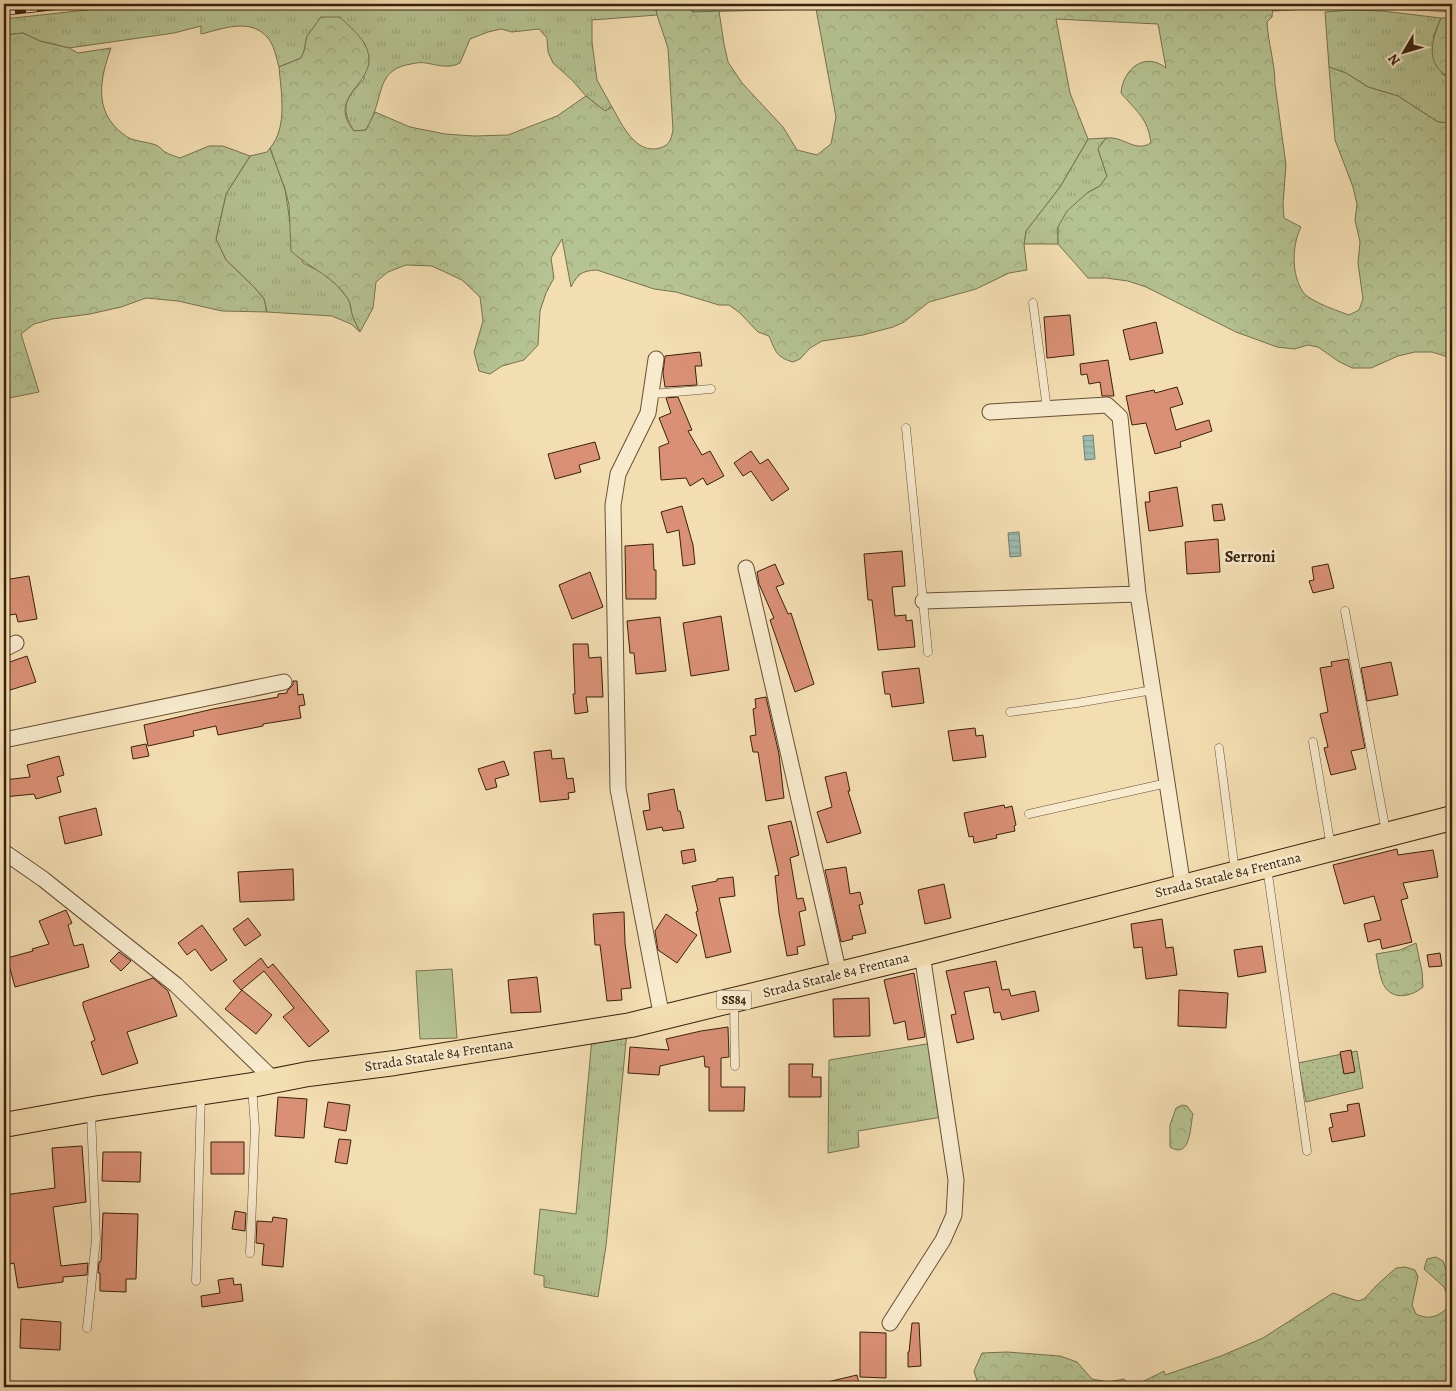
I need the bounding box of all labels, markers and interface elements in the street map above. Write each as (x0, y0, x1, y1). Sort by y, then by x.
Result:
north arrow (1378, 28, 1428, 78)
text: N (1384, 50, 1405, 70)
district label: Serroni (1225, 546, 1276, 568)
street label: Strada Statale 84 Frentana (1153, 848, 1304, 902)
street label: Strada Statale 84 Frentana (761, 948, 912, 1002)
road number: SS84 (716, 990, 752, 1010)
street label: Strada Statale 84 Frentana (363, 1034, 515, 1076)

